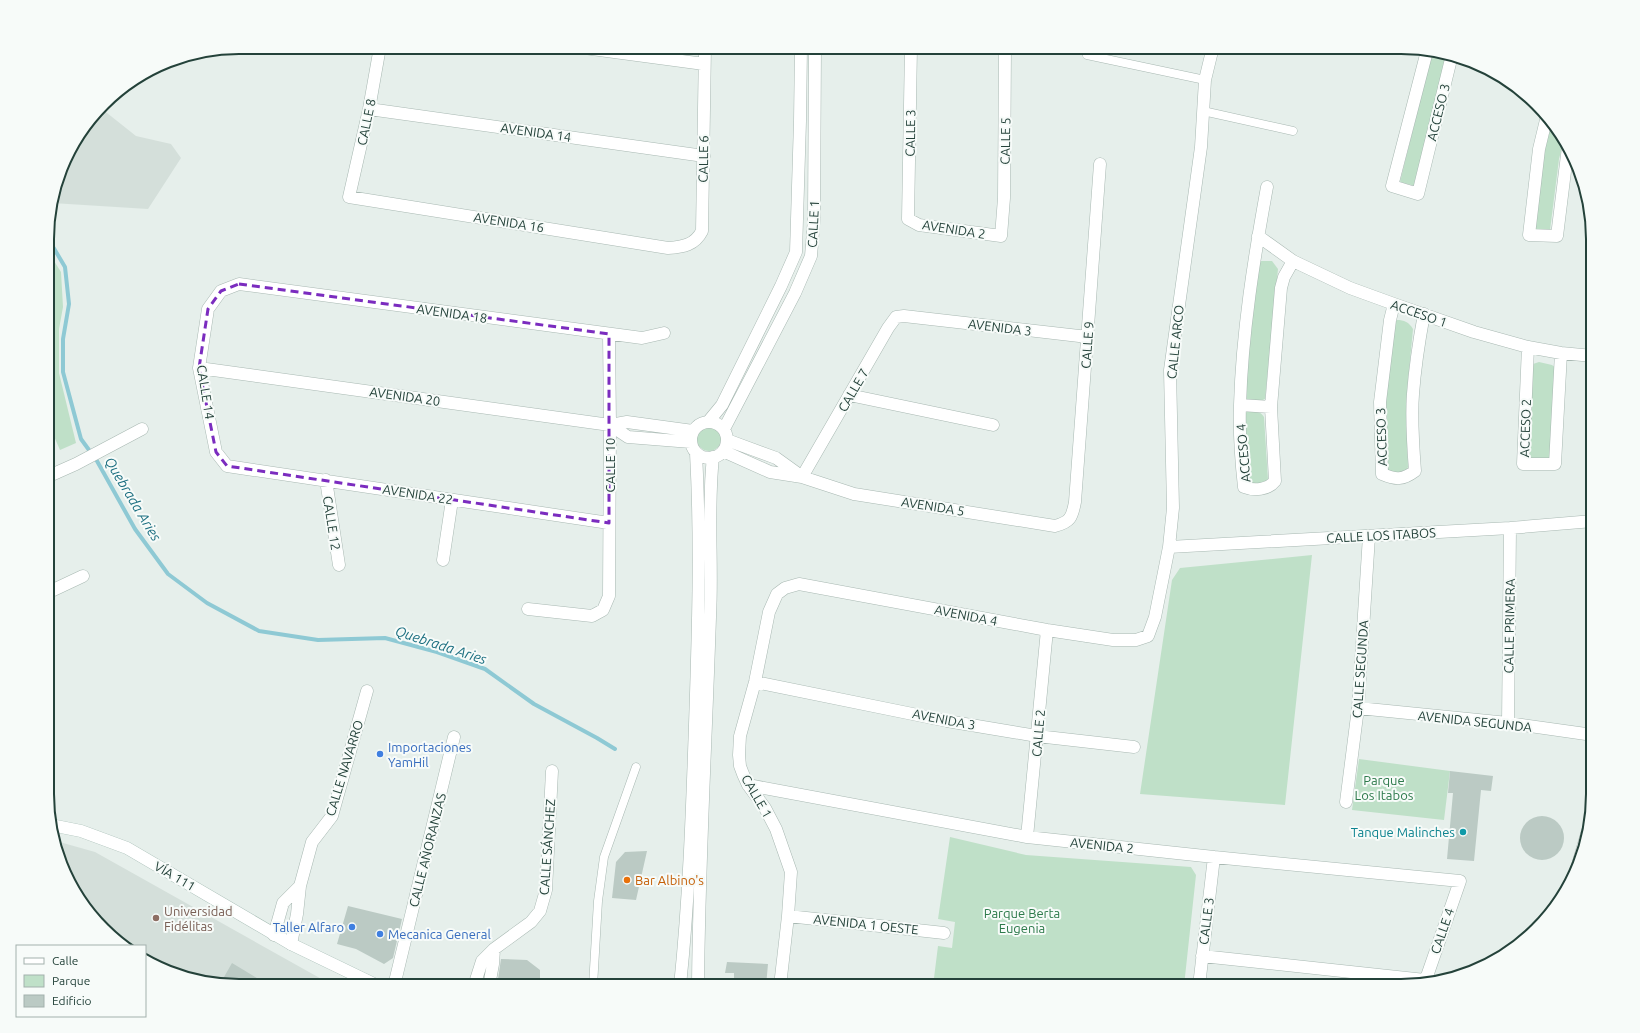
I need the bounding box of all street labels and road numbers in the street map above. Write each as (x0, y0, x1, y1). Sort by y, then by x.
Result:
street label: ACCESO 3 (1424, 82, 1452, 142)
street label: CALLE 8 (354, 97, 378, 147)
street label: CALLE 3 (903, 109, 917, 157)
street label: CALLE 5 (998, 117, 1012, 165)
street label: AVENIDA 14 (500, 120, 572, 144)
street label: CALLE 6 (696, 135, 710, 183)
street label: CALLE 1 (805, 200, 821, 248)
street label: AVENIDA 16 (473, 210, 545, 234)
street label: AVENIDA 2 (921, 217, 987, 241)
street label: ACCESO 1 (1389, 297, 1449, 329)
street label: AVENIDA 18 (416, 301, 488, 325)
street label: CALLE ARCO (1164, 304, 1186, 380)
street label: AVENIDA 3 (968, 316, 1032, 338)
street label: CALLE 9 (1078, 321, 1096, 369)
street label: CALLE 14 (195, 364, 217, 420)
street label: CALLE 7 (835, 366, 871, 414)
street label: AVENIDA 20 (369, 384, 441, 408)
street label: ACCESO 2 (1517, 398, 1533, 458)
street label: ACCESO 3 (1373, 407, 1389, 467)
street label: ACCESO 4 (1233, 423, 1253, 483)
street label: CALLE 10 (603, 438, 617, 492)
street label: AVENIDA 22 (382, 482, 454, 506)
street label: AVENIDA 5 (900, 494, 966, 518)
street label: CALLE 12 (321, 495, 343, 551)
street label: CALLE LOS ITABOS (1326, 525, 1436, 545)
street label: CALLE PRIMERA (1501, 578, 1517, 674)
street label: AVENIDA 4 (933, 602, 999, 628)
street label: CALLE SEGUNDA (1350, 619, 1370, 719)
street label: AVENIDA 3 (911, 706, 977, 732)
street label: AVENIDA SEGUNDA (1417, 708, 1533, 734)
street label: CALLE 2 (1029, 709, 1047, 757)
street label: CALLE NAVARRO (323, 718, 365, 818)
street label: CALLE 1 (739, 772, 775, 820)
street label: CALLE AÑORANZAS (406, 791, 448, 909)
street label: CALLE SÁNCHEZ (536, 798, 557, 896)
street label: AVENIDA 2 (1070, 835, 1134, 855)
street label: VÍA 111 (152, 858, 198, 893)
street label: CALLE 3 (1196, 897, 1216, 945)
street label: CALLE 4 (1428, 906, 1456, 956)
street label: AVENIDA 1 OESTE (813, 912, 919, 936)

